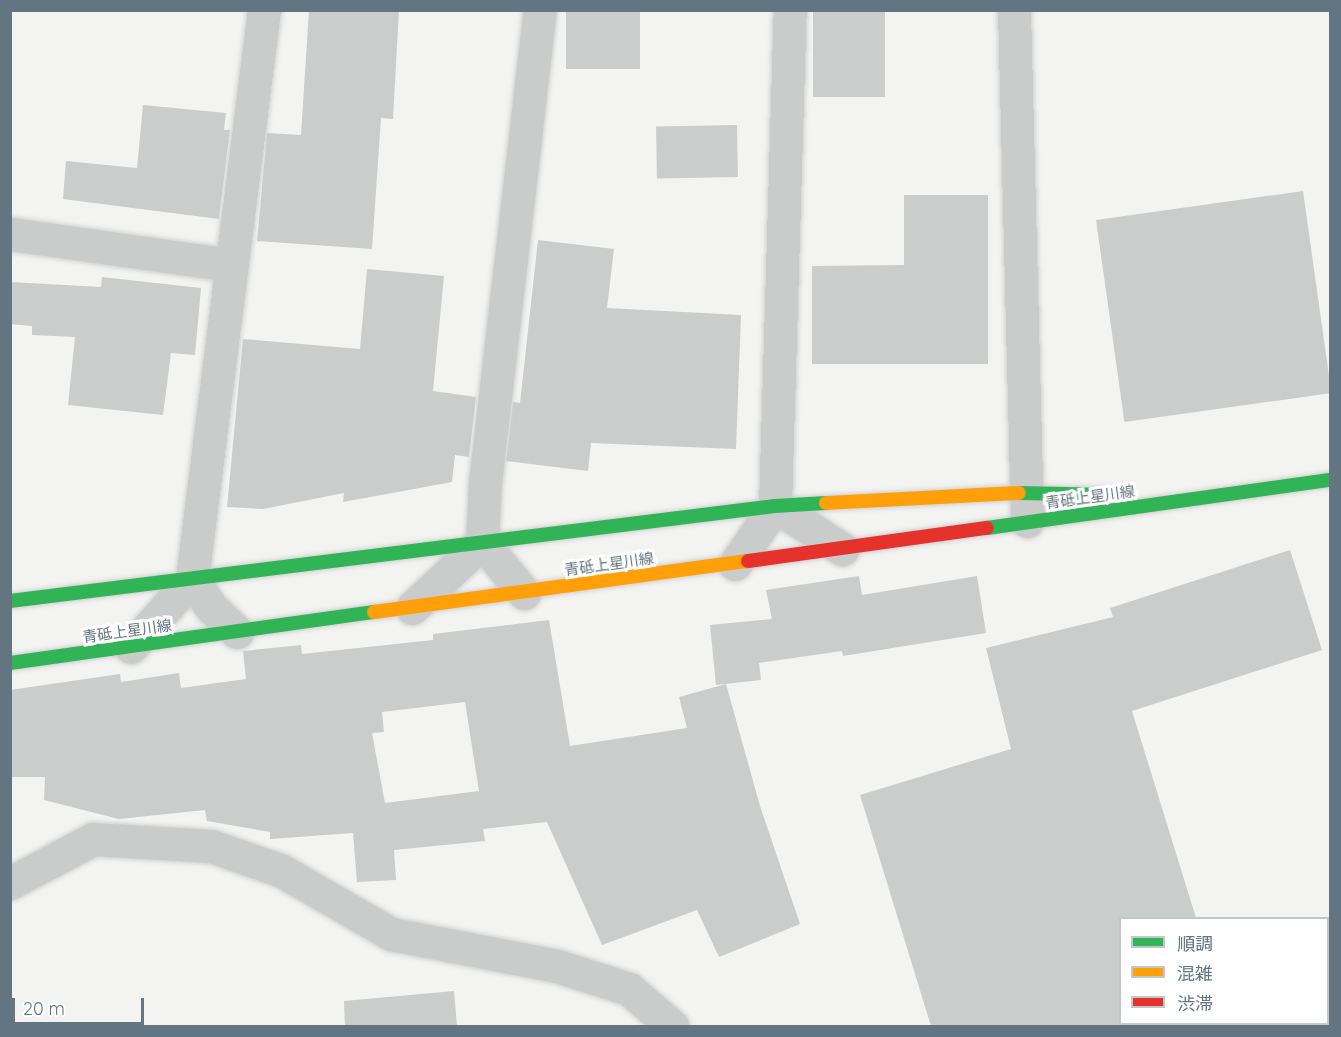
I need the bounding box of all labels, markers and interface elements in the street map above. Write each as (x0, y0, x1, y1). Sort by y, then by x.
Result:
street label: 青砥上星川線 (1044, 482, 1136, 512)
street label: 青砥上星川線 (563, 549, 655, 579)
street label: 青砥上星川線 (81, 616, 173, 646)
legend (1119, 917, 1329, 1025)
text: 順調 (1177, 932, 1213, 955)
text: 混雑 (1177, 962, 1213, 985)
scale bar (15, 986, 147, 1024)
text: 渋滞 (1177, 992, 1213, 1015)
text: 20 m (23, 997, 65, 1020)

